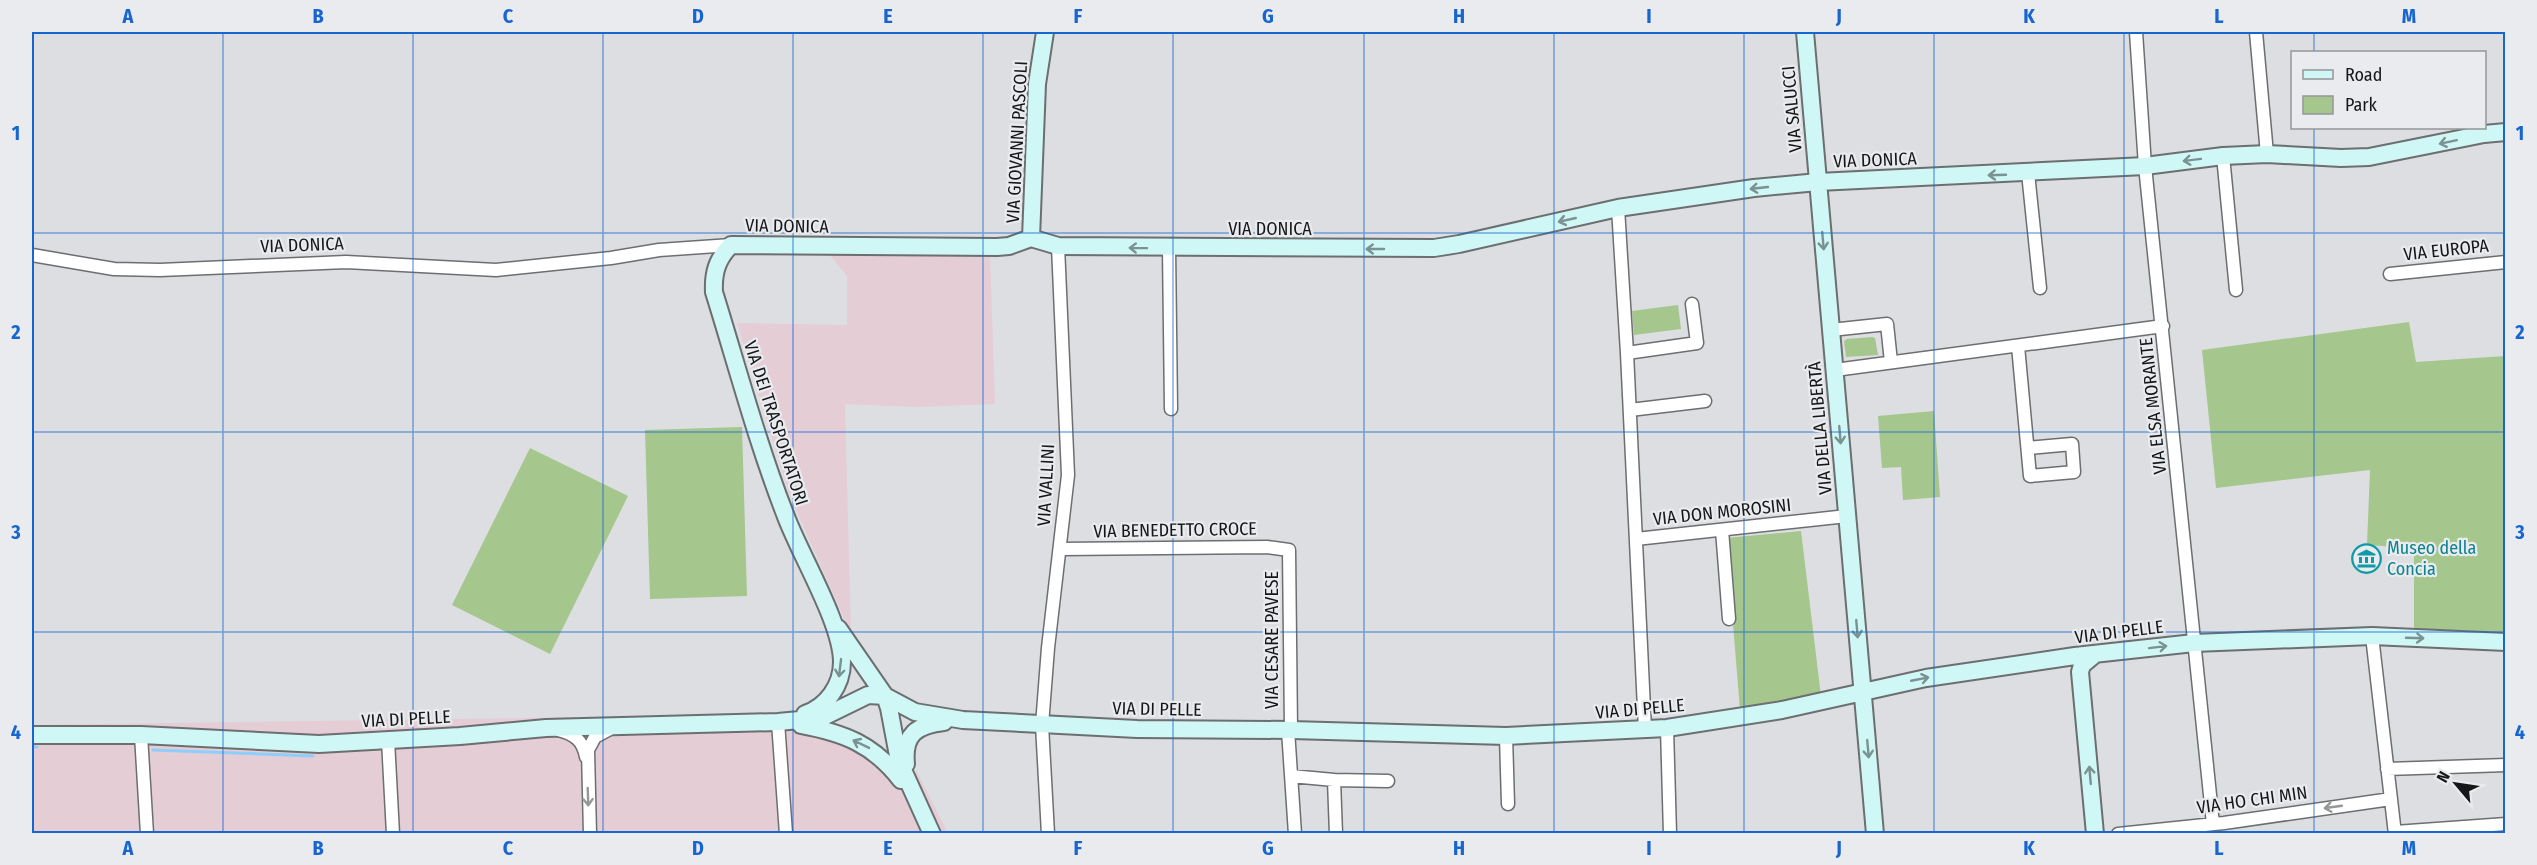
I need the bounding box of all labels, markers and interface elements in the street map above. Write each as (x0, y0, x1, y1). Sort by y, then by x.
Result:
text: A (122, 4, 135, 28)
text: B (312, 4, 324, 28)
text: C (503, 4, 514, 28)
text: D (692, 4, 704, 28)
text: E (883, 4, 893, 28)
text: F (1074, 4, 1083, 28)
text: G (1262, 4, 1274, 28)
text: H (1453, 4, 1465, 28)
text: I (1646, 4, 1652, 28)
text: J (1835, 4, 1842, 28)
text: K (2023, 4, 2035, 28)
text: L (2214, 4, 2224, 28)
text: M (2402, 4, 2416, 28)
legend (2291, 51, 2486, 129)
street label: VIA GIOVANNI PASCOLI (1002, 60, 1032, 224)
text: Road (2345, 64, 2382, 86)
street label: VIA SALUCCI (1777, 65, 1807, 153)
text: Park (2345, 94, 2378, 116)
text: 1 (12, 121, 20, 145)
text: 1 (2516, 121, 2524, 145)
one-way arrow (2439, 137, 2458, 148)
street label: VIA DONICA (1833, 148, 1918, 172)
one-way arrow (2182, 155, 2202, 166)
one-way arrow (1988, 169, 2008, 180)
one-way arrow (1750, 183, 1770, 194)
street label: VIA DONICA (745, 214, 830, 238)
one-way arrow (1558, 214, 1577, 226)
street label: VIA DONICA (1228, 218, 1312, 240)
one-way arrow (1818, 230, 1829, 250)
street label: VIA DONICA (260, 233, 345, 257)
street label: VIA EUROPA (2402, 235, 2490, 265)
one-way arrow (1129, 242, 1149, 253)
one-way arrow (1366, 243, 1386, 255)
text: 2 (10, 320, 21, 344)
text: 2 (2514, 320, 2525, 344)
street label: VIA ELSA MORANTE (2135, 337, 2171, 475)
street label: VIA DEI TRASPORTATORI (739, 338, 813, 508)
street label: VIA DELLA LIBERTÀ (1802, 360, 1837, 496)
one-way arrow (1835, 424, 1846, 444)
street label: VIA VALLINI (1033, 443, 1059, 527)
street label: VIA DON MOROSINI (1652, 494, 1792, 530)
street label: VIA BENEDETTO CROCE (1093, 518, 1257, 542)
text: 3 (10, 520, 21, 544)
text: 3 (2514, 520, 2525, 544)
place label: Museo della Concia (2387, 537, 2476, 580)
museum icon: Museo della Concia (2350, 542, 2382, 574)
street label: VIA CESARE PAVESE (1261, 571, 1283, 709)
street label: VIA DI PELLE (2073, 616, 2165, 648)
one-way arrow (1852, 619, 1863, 638)
one-way arrow (2405, 632, 2425, 643)
one-way arrow (2147, 641, 2167, 652)
one-way arrow (834, 658, 845, 677)
one-way arrow (1910, 673, 1930, 684)
street label: VIA DI PELLE (1595, 694, 1685, 724)
street label: VIA DI PELLE (1112, 697, 1202, 721)
street label: VIA DI PELLE (361, 706, 451, 732)
text: 4 (11, 720, 21, 744)
text: 4 (2515, 720, 2525, 744)
one-way arrow (853, 738, 871, 750)
one-way arrow (1863, 739, 1874, 759)
north arrow (2426, 754, 2486, 814)
one-way arrow (2084, 766, 2095, 786)
text: N (2433, 768, 2454, 786)
street label: VIA HO CHI MIN (2195, 781, 2309, 819)
one-way arrow (583, 787, 594, 807)
one-way arrow (2323, 802, 2343, 813)
text: A (122, 836, 135, 860)
text: B (312, 836, 324, 860)
text: C (503, 836, 514, 860)
text: D (692, 836, 704, 860)
text: E (883, 836, 893, 860)
text: F (1074, 836, 1083, 860)
text: G (1262, 836, 1274, 860)
text: H (1453, 836, 1465, 860)
text: I (1646, 836, 1652, 860)
text: J (1835, 836, 1842, 860)
text: K (2023, 836, 2035, 860)
text: L (2214, 836, 2224, 860)
text: M (2402, 836, 2416, 860)

